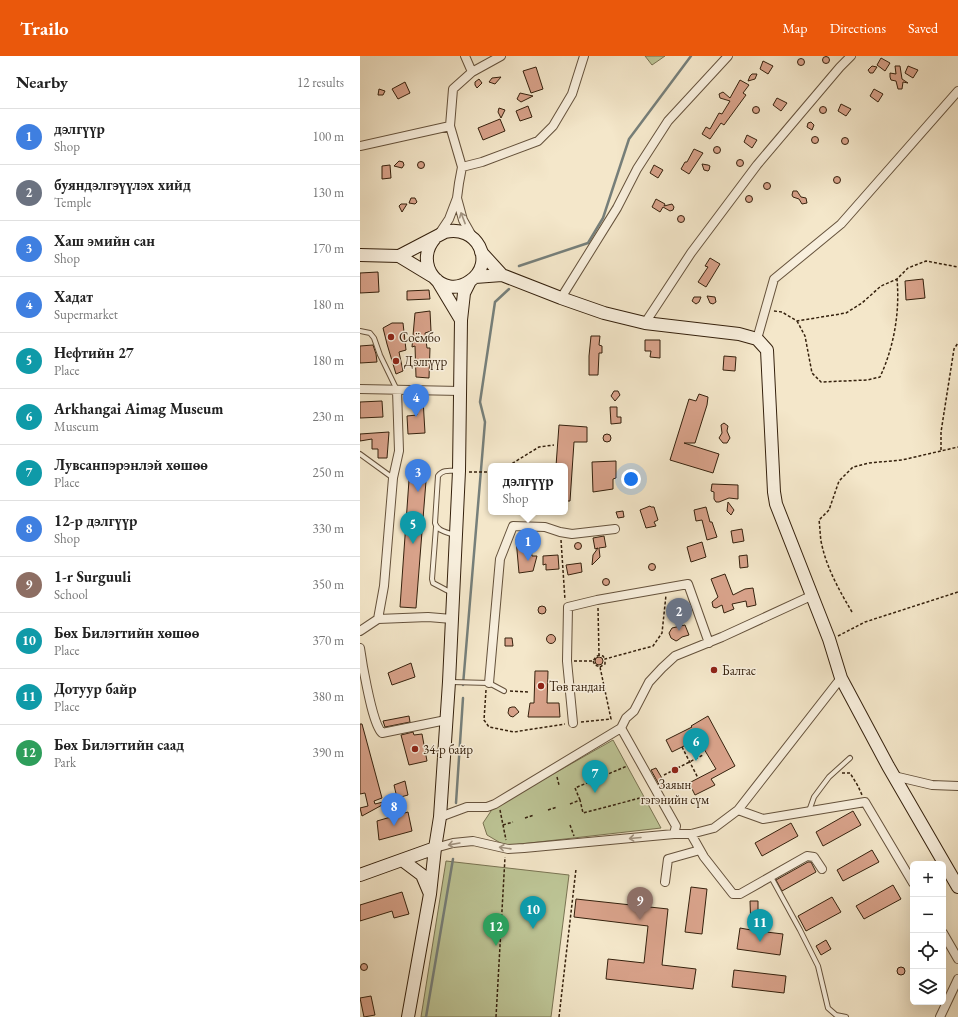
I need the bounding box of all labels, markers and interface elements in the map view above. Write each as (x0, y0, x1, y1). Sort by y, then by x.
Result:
text: Trailo (20, 16, 69, 41)
text: Map (782, 19, 808, 37)
text: Directions (830, 19, 886, 37)
text: Saved (908, 19, 938, 37)
text: Nearby (16, 71, 68, 93)
text: 12 results (297, 74, 344, 91)
text: дэлгүүр (54, 119, 105, 138)
text: 1 (26, 128, 32, 145)
text: 100 m (313, 128, 344, 145)
text: Shop (54, 138, 80, 155)
text: буяндэлгэүүлэх хийд (54, 175, 191, 194)
text: 2 (26, 184, 32, 201)
text: 130 m (313, 184, 344, 201)
text: Temple (54, 194, 91, 211)
one-way arrow (459, 213, 467, 225)
text: Хаш эмийн сан (54, 231, 155, 250)
text: 3 (26, 240, 32, 257)
text: 170 m (313, 240, 344, 257)
text: Shop (54, 250, 80, 267)
text: Хадат (54, 287, 93, 306)
text: 4 (26, 296, 32, 313)
text: 180 m (313, 296, 344, 313)
text: Supermarket (54, 306, 118, 323)
place label: Соёмбо (399, 329, 440, 346)
marker: Соёмбо (386, 332, 396, 342)
text: Нефтийн 27 (54, 343, 134, 362)
text: 5 (26, 352, 32, 369)
text: 180 m (313, 352, 344, 369)
place label: Дэлгүүр (404, 353, 447, 370)
marker: Дэлгүүр (391, 356, 401, 366)
text: Place (54, 362, 80, 379)
pin: 4 (403, 384, 429, 417)
text: Arkhangai Aimag Museum (54, 399, 223, 418)
text: 6 (26, 408, 32, 425)
text: 230 m (313, 408, 344, 425)
text: Museum (54, 418, 99, 435)
text: Лувсанпэрэнлэй хөшөө (54, 455, 208, 474)
pin: 3 (405, 459, 431, 492)
popup (488, 463, 568, 515)
text: 7 (26, 464, 32, 481)
text: 250 m (313, 464, 344, 481)
your location (621, 469, 641, 489)
text: дэлгүүр (503, 471, 553, 490)
text: Place (54, 474, 80, 491)
text: Shop (503, 490, 529, 507)
text: 12-р дэлгүүр (54, 511, 137, 530)
pin: 5 (400, 511, 426, 544)
text: 8 (26, 520, 32, 537)
text: 330 m (313, 520, 344, 537)
pin: 1 (515, 528, 541, 561)
text: Shop (54, 530, 80, 547)
text: 1-r Surguuli (54, 567, 131, 586)
text: 9 (26, 576, 32, 593)
text: 350 m (313, 576, 344, 593)
text: School (54, 586, 88, 603)
pin: 2 (666, 598, 692, 631)
text: Бөх Билэгтийн хөшөө (54, 623, 199, 642)
text: 10 (22, 632, 36, 649)
text: 370 m (313, 632, 344, 649)
text: Place (54, 642, 80, 659)
place label: Балгас (722, 662, 756, 679)
marker: Балгас (709, 665, 719, 675)
place label: Төв гандан (549, 678, 606, 695)
text: Дотуур байр (54, 679, 136, 698)
marker: Төв гандан (536, 681, 546, 691)
text: 11 (22, 688, 36, 705)
text: 380 m (313, 688, 344, 705)
text: Place (54, 698, 80, 715)
pin: 6 (683, 728, 709, 761)
text: Бөх Билэгтийн саад (54, 735, 184, 754)
place label: 34-р байр (423, 741, 473, 758)
text: 12 (22, 744, 36, 761)
text: 390 m (313, 744, 344, 761)
marker: 34-р байр (410, 744, 420, 754)
text: Park (54, 754, 76, 771)
pin: 7 (582, 760, 608, 793)
marker: Заяын гэгэнийн сүм (670, 765, 680, 775)
place label: Заяын гэгэнийн сүм (641, 776, 709, 808)
pin: 8 (381, 793, 407, 826)
one-way arrow (629, 834, 642, 841)
one-way arrow (447, 840, 460, 848)
one-way arrow (499, 844, 512, 852)
map controls (910, 861, 946, 1005)
button: + (910, 861, 946, 897)
pin: 9 (627, 887, 653, 920)
pin: 10 (520, 896, 546, 929)
button: − (910, 897, 946, 933)
pin: 11 (747, 909, 773, 942)
pin: 12 (483, 913, 509, 946)
button: locate (910, 933, 946, 969)
button: layers (910, 969, 946, 1005)

